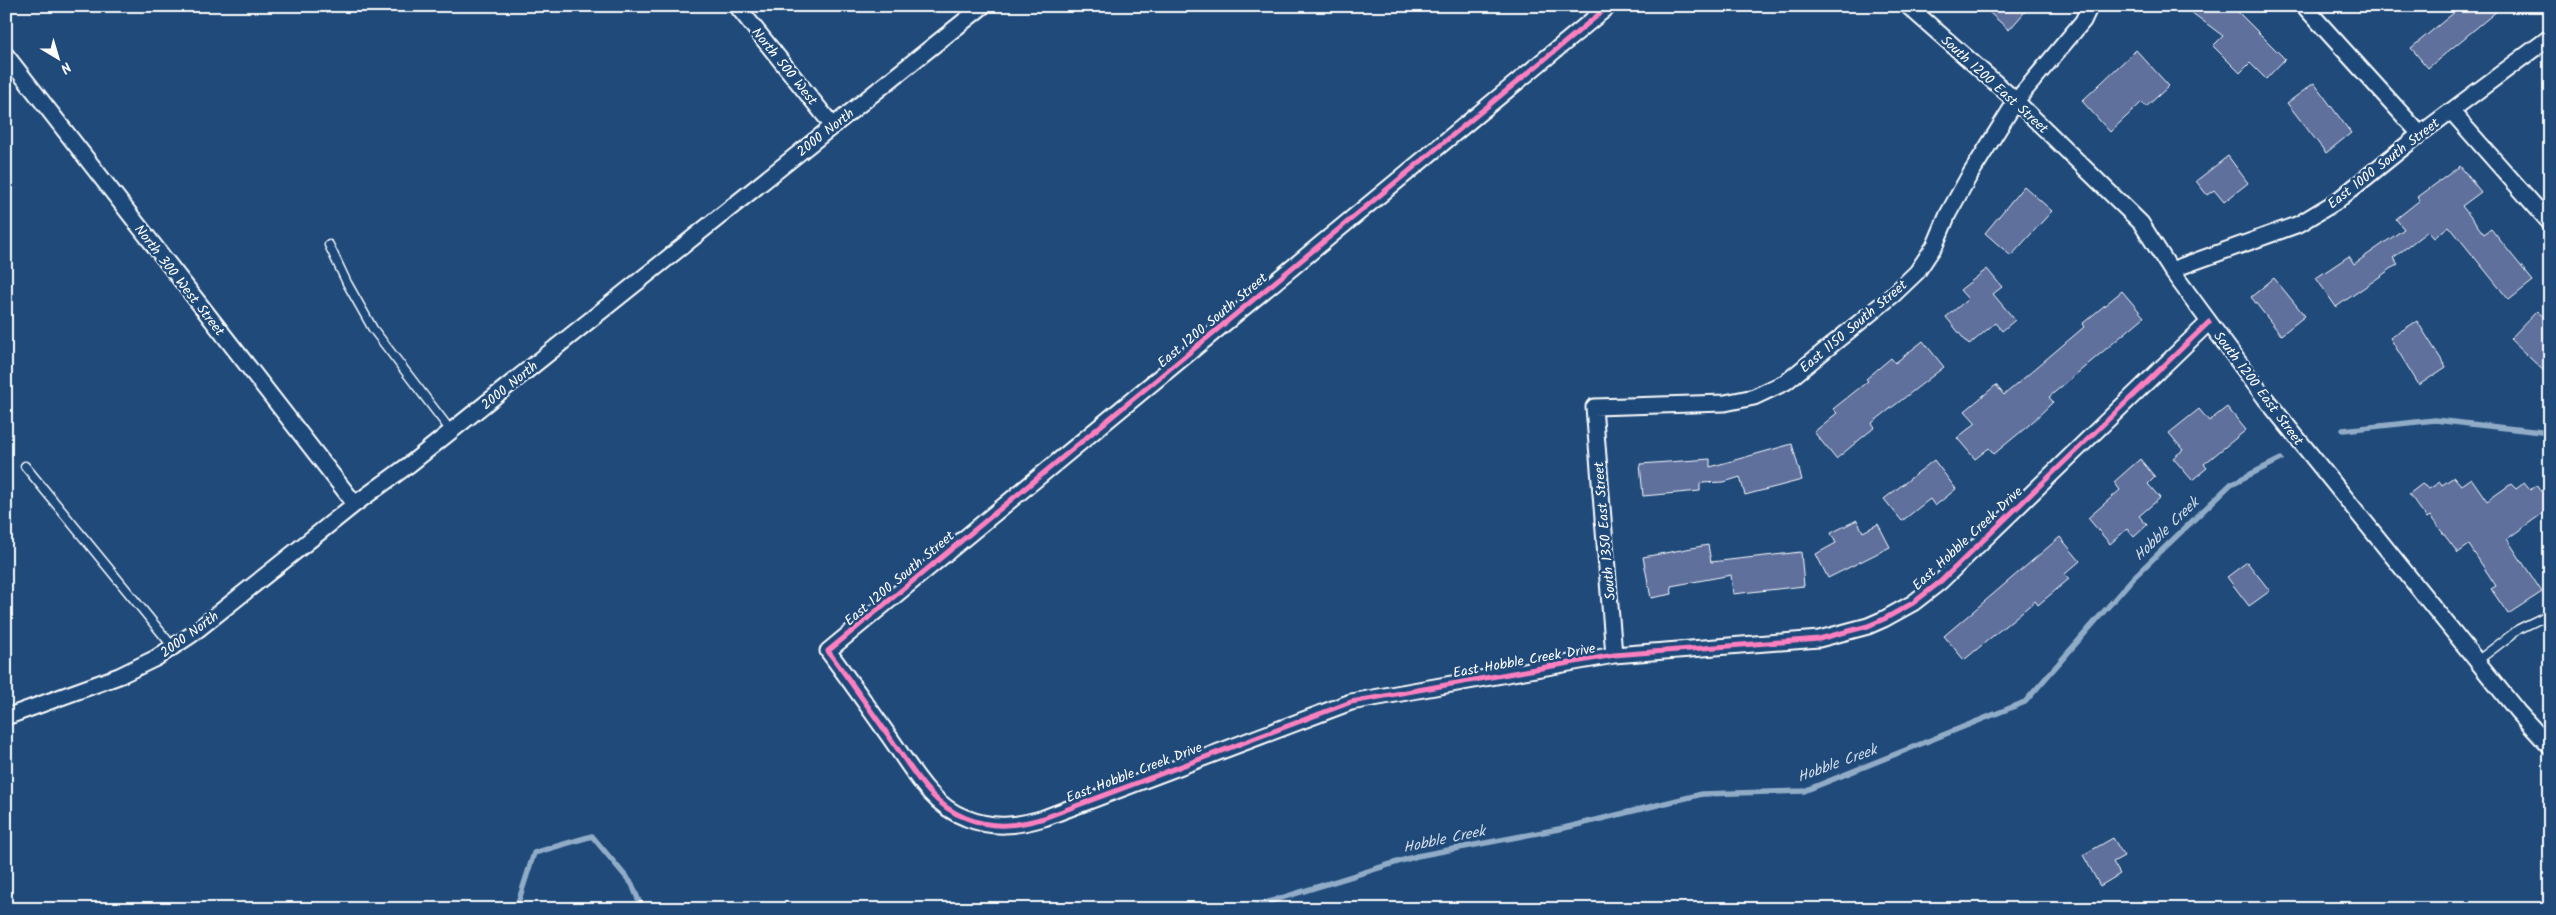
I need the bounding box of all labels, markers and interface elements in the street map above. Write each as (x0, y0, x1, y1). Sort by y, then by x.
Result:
street label: North 500 West (746, 23, 823, 111)
street label: South 1200 East Street (1936, 30, 2054, 140)
north arrow (32, 32, 82, 82)
text: N (55, 56, 76, 79)
street label: 2000 North (792, 103, 859, 162)
street label: East 1000 South Street (2323, 112, 2445, 215)
street label: North 300 West Street (129, 220, 230, 342)
street label: East 1200 South Street (1153, 267, 1273, 374)
street label: East 1150 South Street (1795, 275, 1913, 379)
street label: South 1200 East Street (2208, 327, 2309, 451)
street label: 2000 North (476, 356, 543, 416)
street label: South 1350 East Street (1588, 460, 1622, 601)
street label: East Hobble Creek Drive (1907, 481, 2029, 596)
water label: Hobble Creek (2128, 491, 2206, 567)
street label: East 1200 South Street (840, 525, 960, 632)
street label: 2000 North (156, 606, 224, 664)
street label: East Hobble Creek Drive (1451, 637, 1598, 684)
street label: East Hobble Creek Drive (1063, 737, 1206, 809)
water label: Hobble Creek (1794, 738, 1883, 790)
water label: Hobble Creek (1401, 819, 1489, 860)

